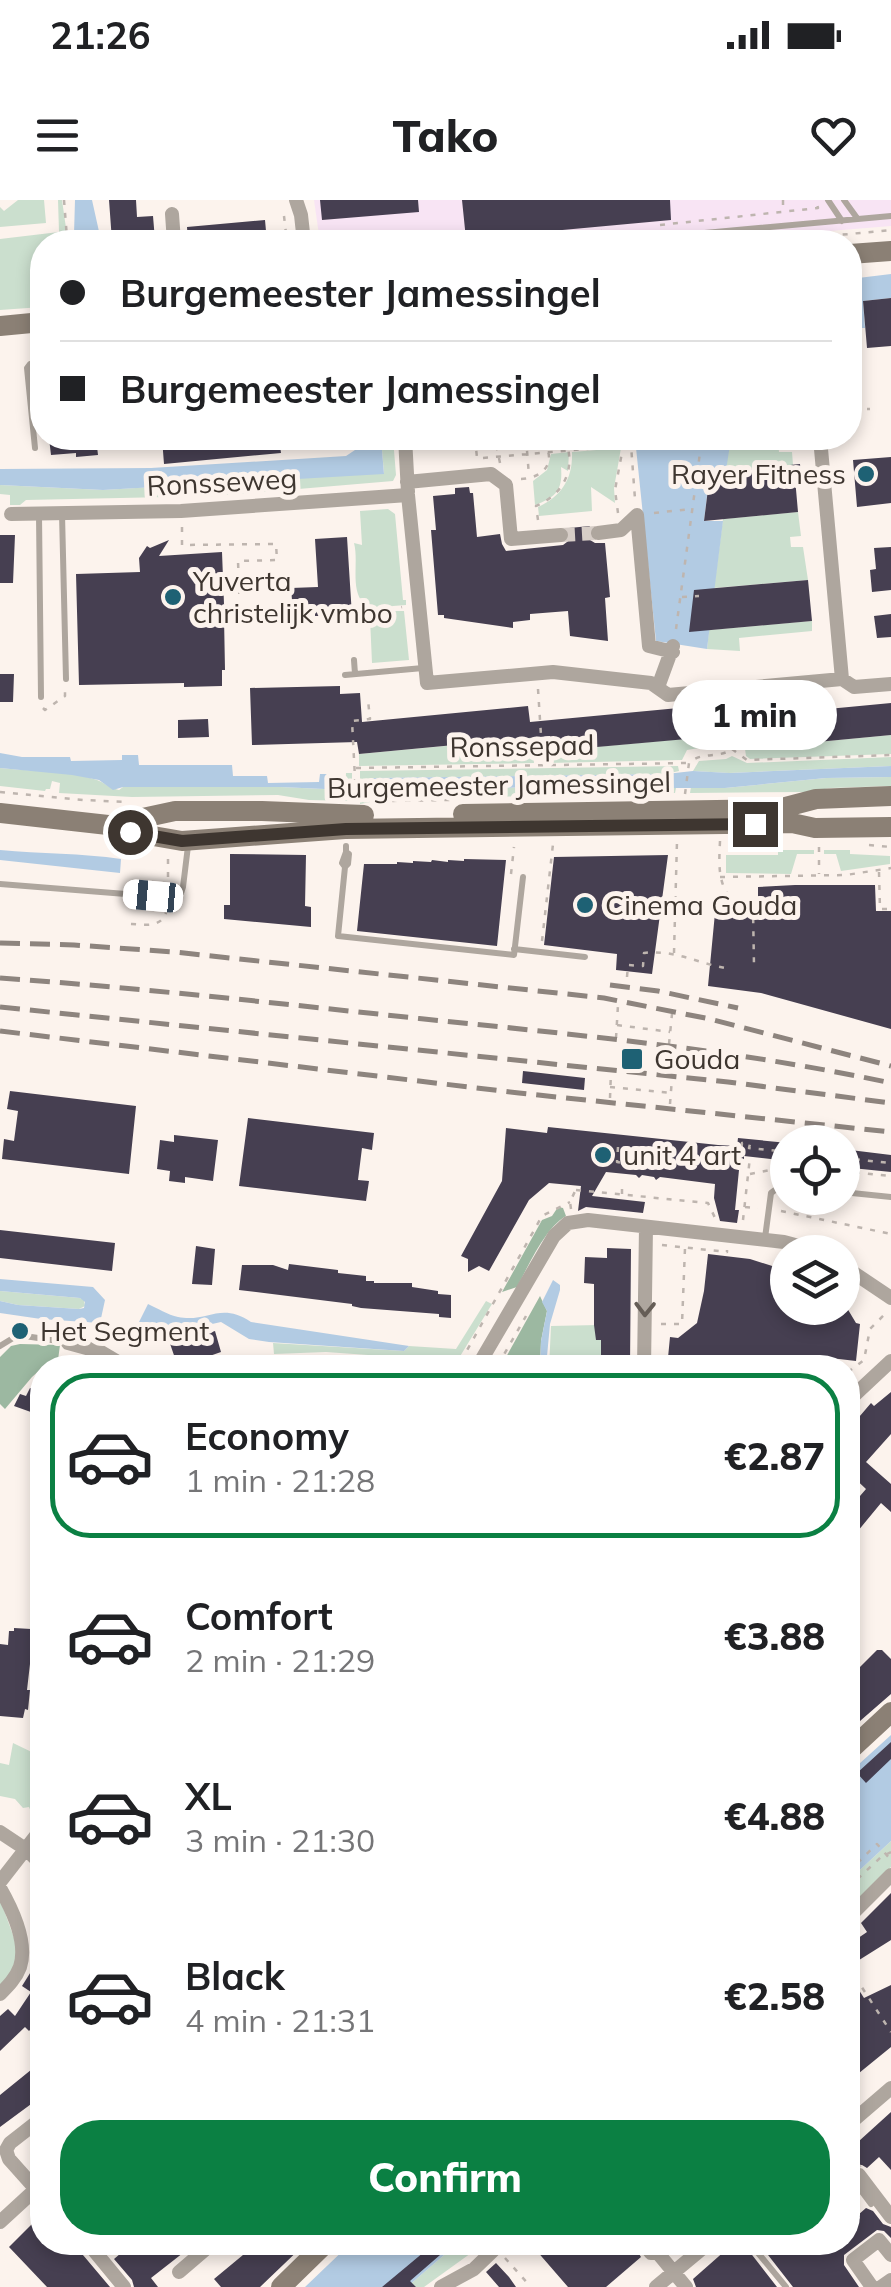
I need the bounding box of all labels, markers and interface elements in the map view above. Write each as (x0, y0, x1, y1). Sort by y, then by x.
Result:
text: 21:26 (50, 11, 151, 59)
text: Tako (393, 107, 498, 163)
icon: menu (30, 108, 85, 163)
icon: heart (806, 108, 861, 163)
text: Burgemeester Jamessingel (120, 269, 601, 317)
text: Burgemeester Jamessingel (120, 365, 601, 413)
place label: Rayer Fitness (671, 456, 846, 491)
street label: Ronsseweg (146, 460, 298, 503)
marker: Rayer Fitness (855, 463, 877, 485)
place label: Yuverta christelijk vmbo (192, 563, 393, 630)
marker: Yuverta christelijk vmbo (162, 586, 184, 608)
callout: 1 min (672, 679, 838, 749)
text: 1 min (712, 695, 797, 735)
street label: Ronssepad (449, 727, 595, 764)
street label: Burgemeester Jamessingel (327, 764, 671, 805)
route end (733, 802, 778, 847)
route start (108, 810, 153, 855)
car (122, 878, 184, 914)
place label: Cinema Gouda (605, 887, 797, 922)
marker: Cinema Gouda (574, 894, 596, 916)
place label: Gouda (654, 1041, 740, 1076)
marker: Gouda (619, 1046, 645, 1072)
map controls (770, 1125, 860, 1325)
button: locate (770, 1125, 860, 1215)
place label: unit 4 art (623, 1137, 741, 1172)
marker: unit 4 art (592, 1144, 614, 1166)
button: layers (770, 1235, 860, 1325)
one-way arrow (634, 1301, 655, 1317)
place label: Het Segment (40, 1313, 210, 1348)
marker: Het Segment (9, 1320, 31, 1342)
icon: car (65, 1411, 155, 1501)
text: Economy (185, 1412, 349, 1460)
text: €2.87 (724, 1432, 825, 1480)
text: 1 min · 21:28 (185, 1460, 375, 1500)
icon: car (65, 1591, 155, 1681)
text: Comfort (185, 1592, 333, 1640)
text: €3.88 (724, 1612, 825, 1660)
text: 2 min · 21:29 (185, 1640, 375, 1680)
icon: car (65, 1771, 155, 1861)
text: XL (185, 1772, 232, 1820)
text: €4.88 (724, 1792, 825, 1840)
text: 3 min · 21:30 (185, 1820, 375, 1860)
icon: car (65, 1951, 155, 2041)
text: Black (185, 1952, 285, 2000)
text: €2.58 (724, 1972, 825, 2020)
text: 4 min · 21:31 (185, 2000, 375, 2040)
button: Confirm (60, 2120, 830, 2235)

